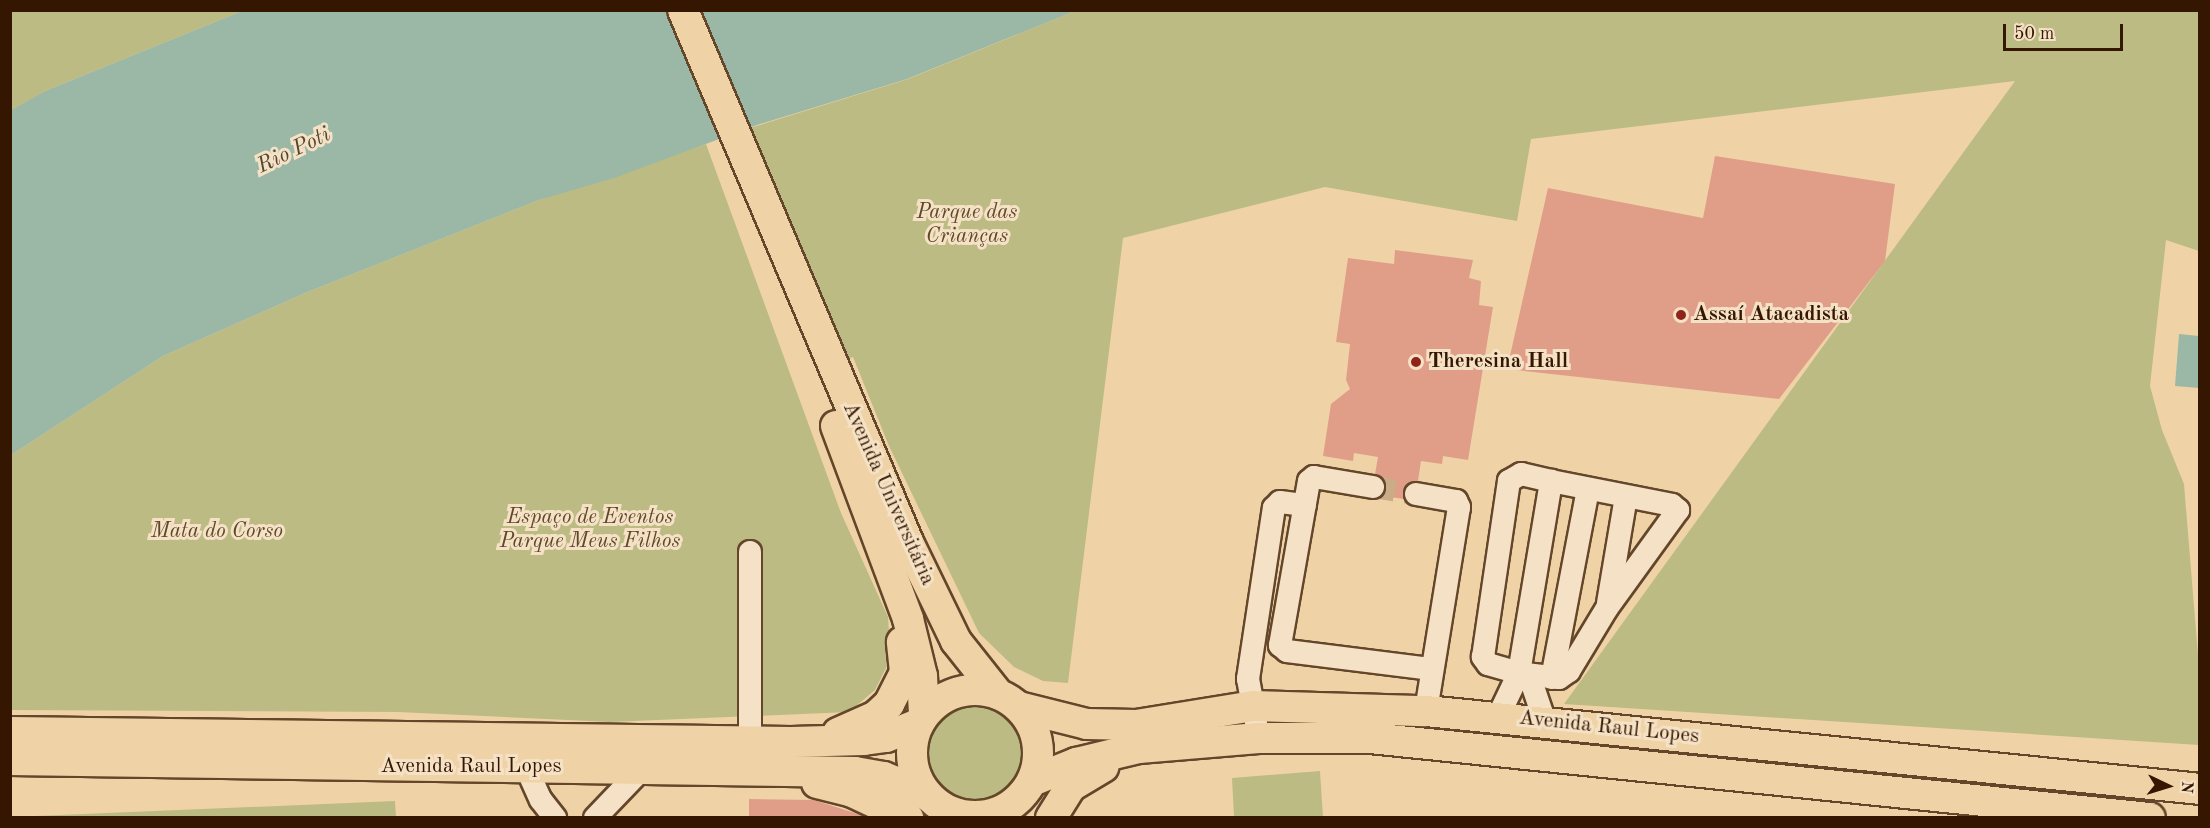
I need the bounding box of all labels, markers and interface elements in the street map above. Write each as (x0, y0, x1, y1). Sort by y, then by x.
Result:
scale bar (2006, 12, 2126, 50)
text: 50 m (2014, 25, 2054, 43)
water label: Rio Poti (253, 122, 335, 180)
park label: Parque das Crianças (917, 200, 1017, 250)
place label: Assaí Atacadista (1693, 302, 1849, 328)
marker: Assaí Atacadista (1674, 308, 1688, 322)
place label: Theresina Hall (1428, 349, 1568, 375)
marker: Theresina Hall (1409, 355, 1423, 369)
street label: Avenida Universitária (836, 399, 940, 589)
park label: Espaço de Eventos Parque Meus Filhos (500, 505, 680, 555)
park label: Mata do Corso (151, 519, 283, 545)
street label: Avenida Raul Lopes (1518, 706, 1700, 750)
street label: Avenida Raul Lopes (380, 754, 562, 780)
north arrow (2138, 756, 2198, 816)
text: N (2178, 781, 2194, 794)

